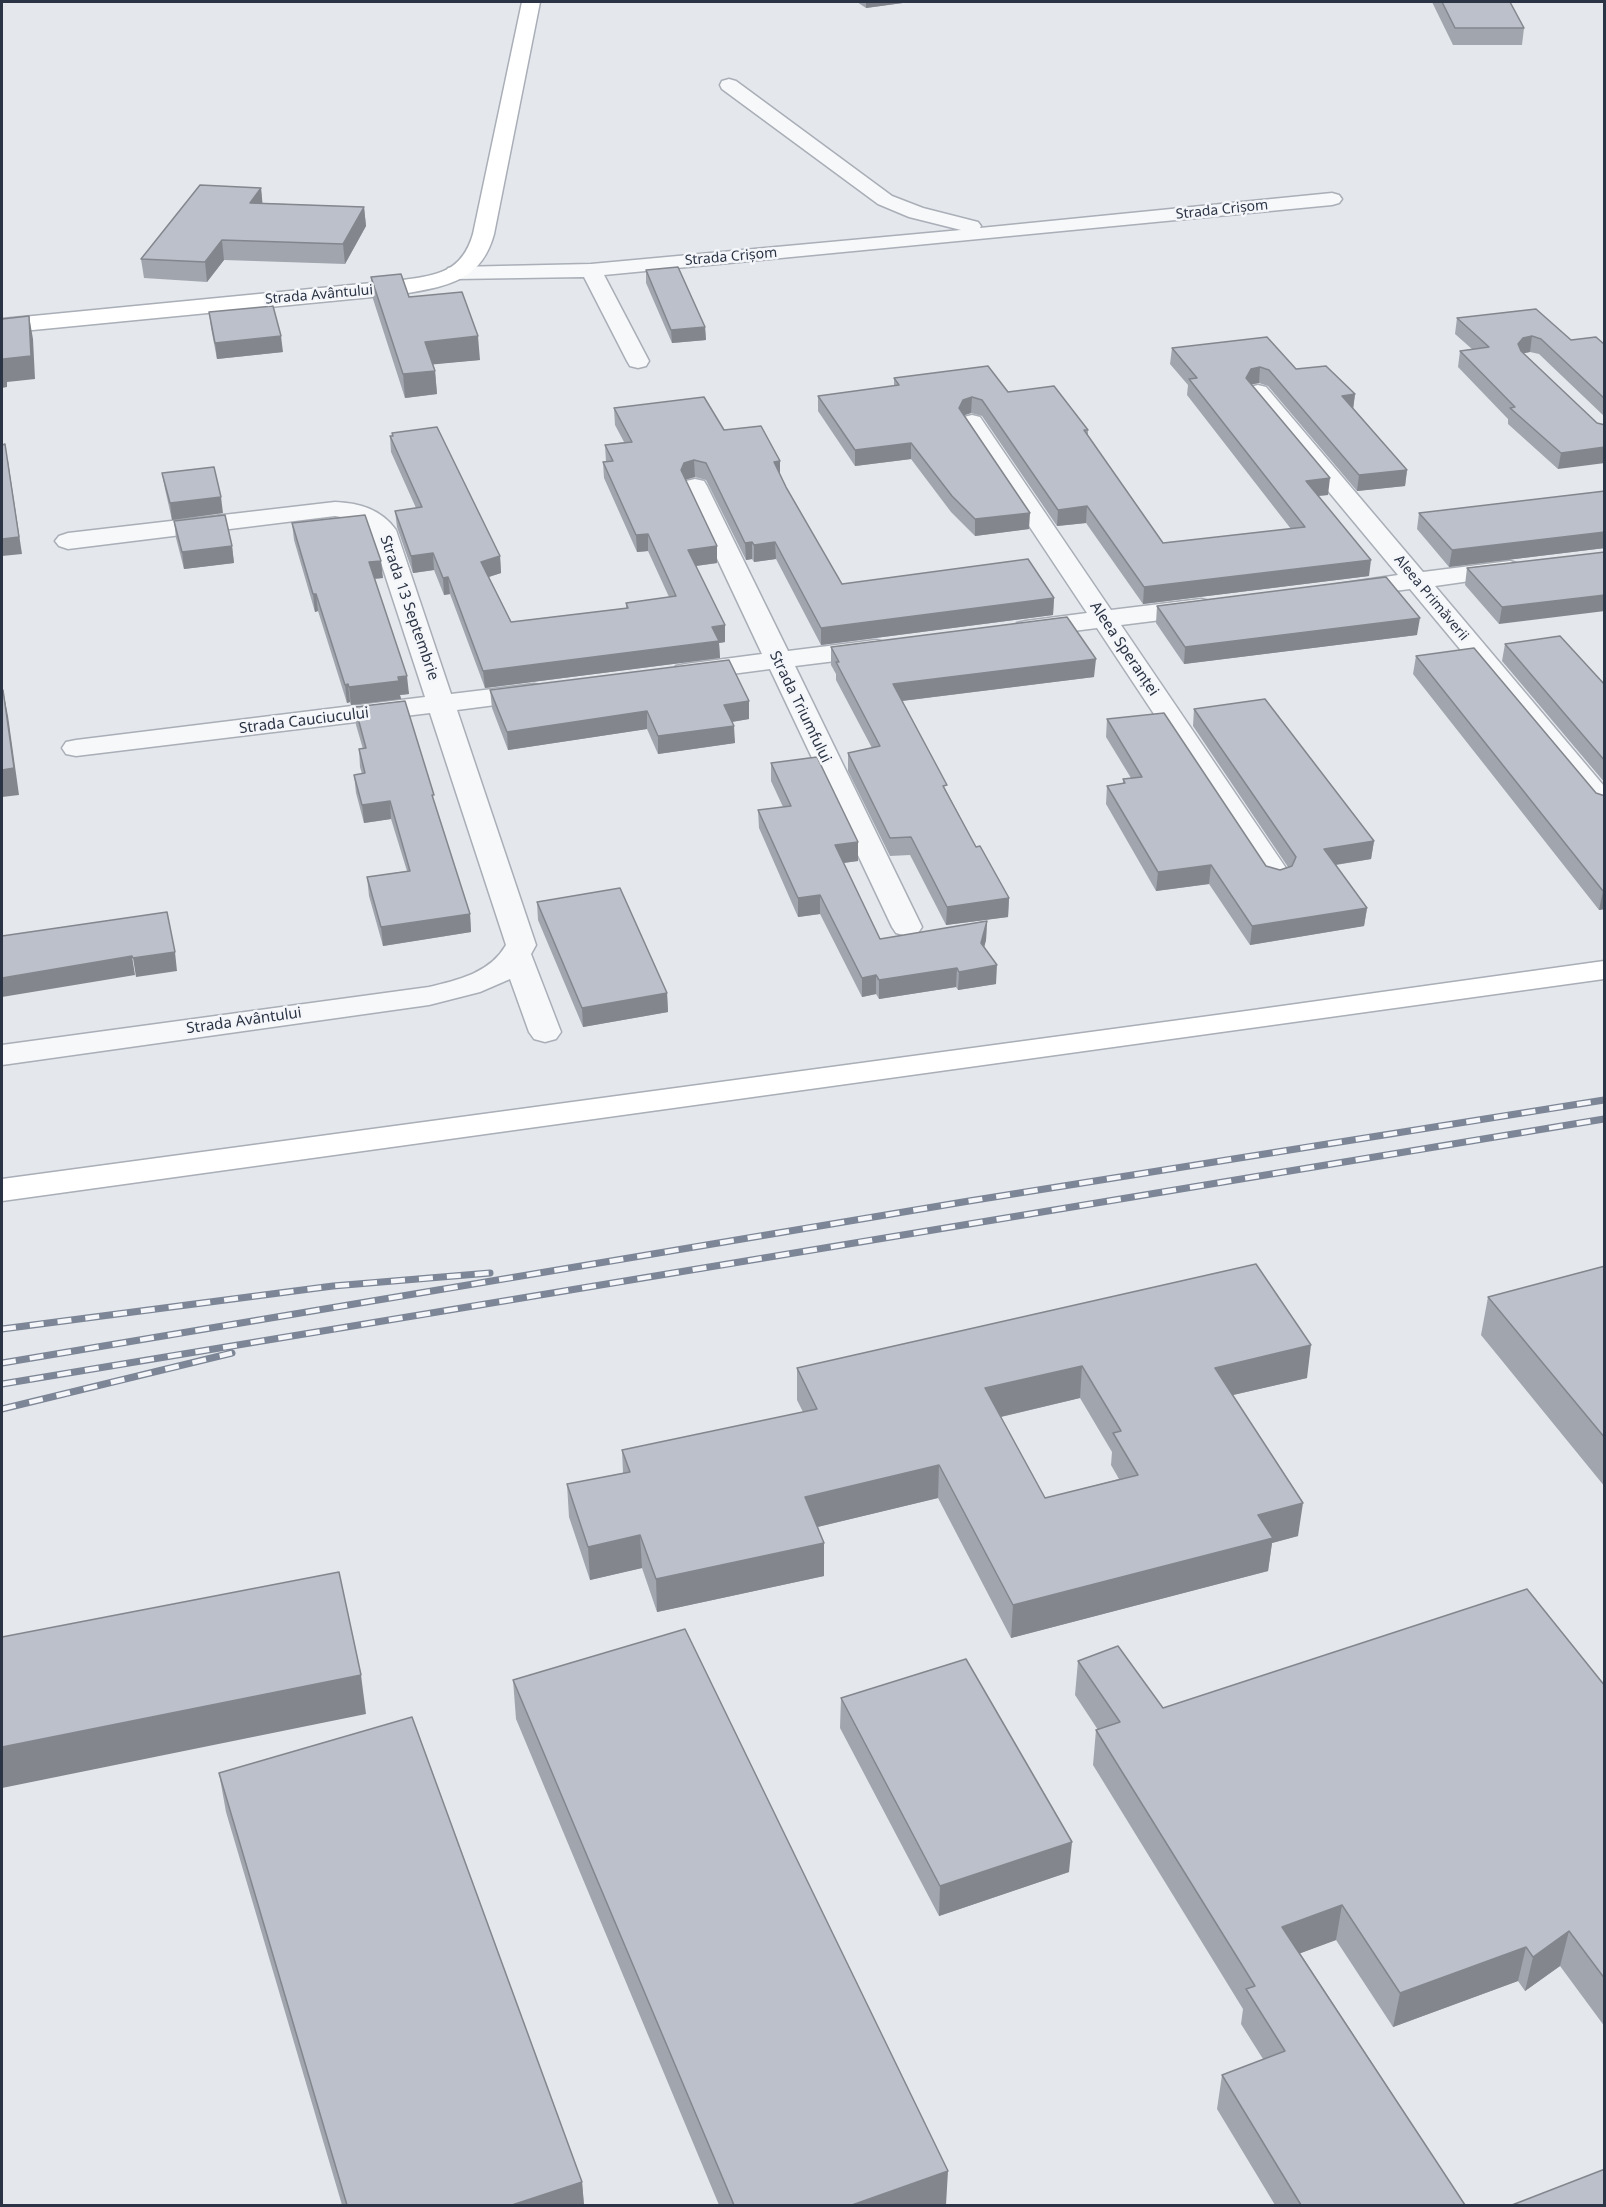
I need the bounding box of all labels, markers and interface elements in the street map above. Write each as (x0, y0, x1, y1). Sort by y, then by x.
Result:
street label: Strada Crișom (1175, 197, 1269, 223)
street label: Strada Crișom (684, 245, 778, 269)
street label: Strada Avântului (264, 282, 374, 308)
street label: Strada 13 Septembrie (376, 533, 442, 683)
street label: Aleea Primăverii (1390, 552, 1472, 644)
street label: Aleea Speranței (1086, 598, 1162, 700)
street label: Strada Triumfului (765, 648, 835, 766)
street label: Strada Cauciucului (238, 704, 370, 738)
street label: Strada Avântului (185, 1004, 303, 1038)

